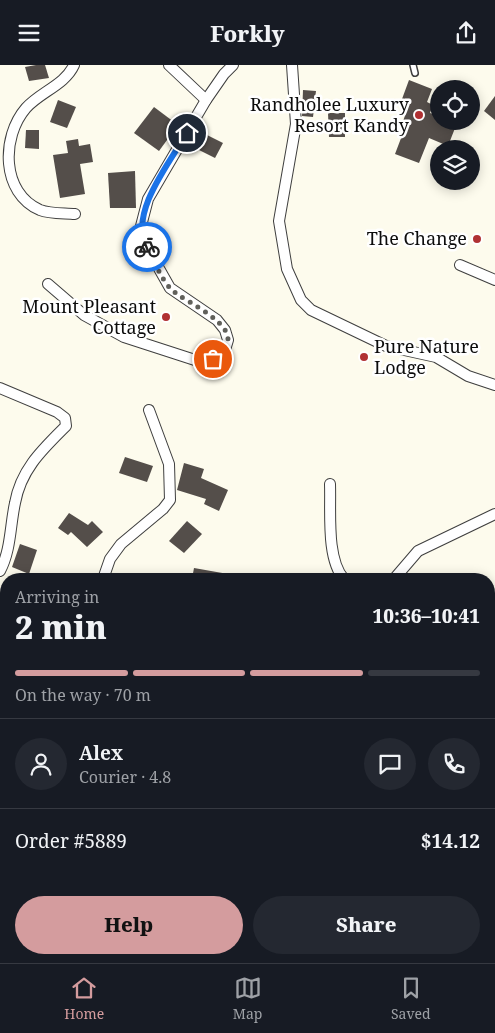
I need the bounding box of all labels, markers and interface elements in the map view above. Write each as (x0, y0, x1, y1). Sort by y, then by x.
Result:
text: Forkly (210, 18, 285, 48)
icon: menu (15, 19, 43, 47)
icon: share (452, 19, 480, 47)
map controls (430, 80, 480, 190)
button: locate (430, 80, 480, 130)
place label: Randholee Luxury Resort Kandy (250, 92, 410, 137)
marker: Randholee Luxury Resort Kandy (413, 109, 425, 121)
pin (166, 112, 208, 154)
icon: home (173, 119, 201, 147)
button: layers (430, 140, 480, 190)
courier (122, 222, 172, 272)
place label: The Change (367, 226, 467, 250)
icon: bike (133, 233, 161, 261)
marker: The Change (471, 233, 483, 245)
place label: Mount Pleasant Cottage (22, 294, 156, 339)
marker: Mount Pleasant Cottage (160, 311, 172, 323)
place label: Pure Nature Lodge (374, 334, 479, 379)
pin (192, 338, 234, 380)
icon: bag (199, 345, 227, 373)
marker: Pure Nature Lodge (358, 351, 370, 363)
text: Arriving in (15, 586, 99, 608)
text: 10:36–10:41 (372, 603, 480, 629)
text: 2 min (15, 605, 107, 648)
text: On the way · 70 m (15, 684, 151, 706)
button: person (15, 738, 67, 790)
button: chat (364, 738, 416, 790)
button: phone (428, 738, 480, 790)
text: Alex (79, 740, 123, 766)
text: Courier · 4.8 (79, 766, 171, 788)
text: Order #5889 (15, 828, 127, 854)
text: $14.12 (421, 828, 480, 854)
button: Help (15, 896, 243, 954)
button: Share (253, 896, 480, 954)
tab: Home (64, 974, 104, 1023)
tab: Map (233, 974, 262, 1023)
tab: Saved (391, 974, 431, 1023)

